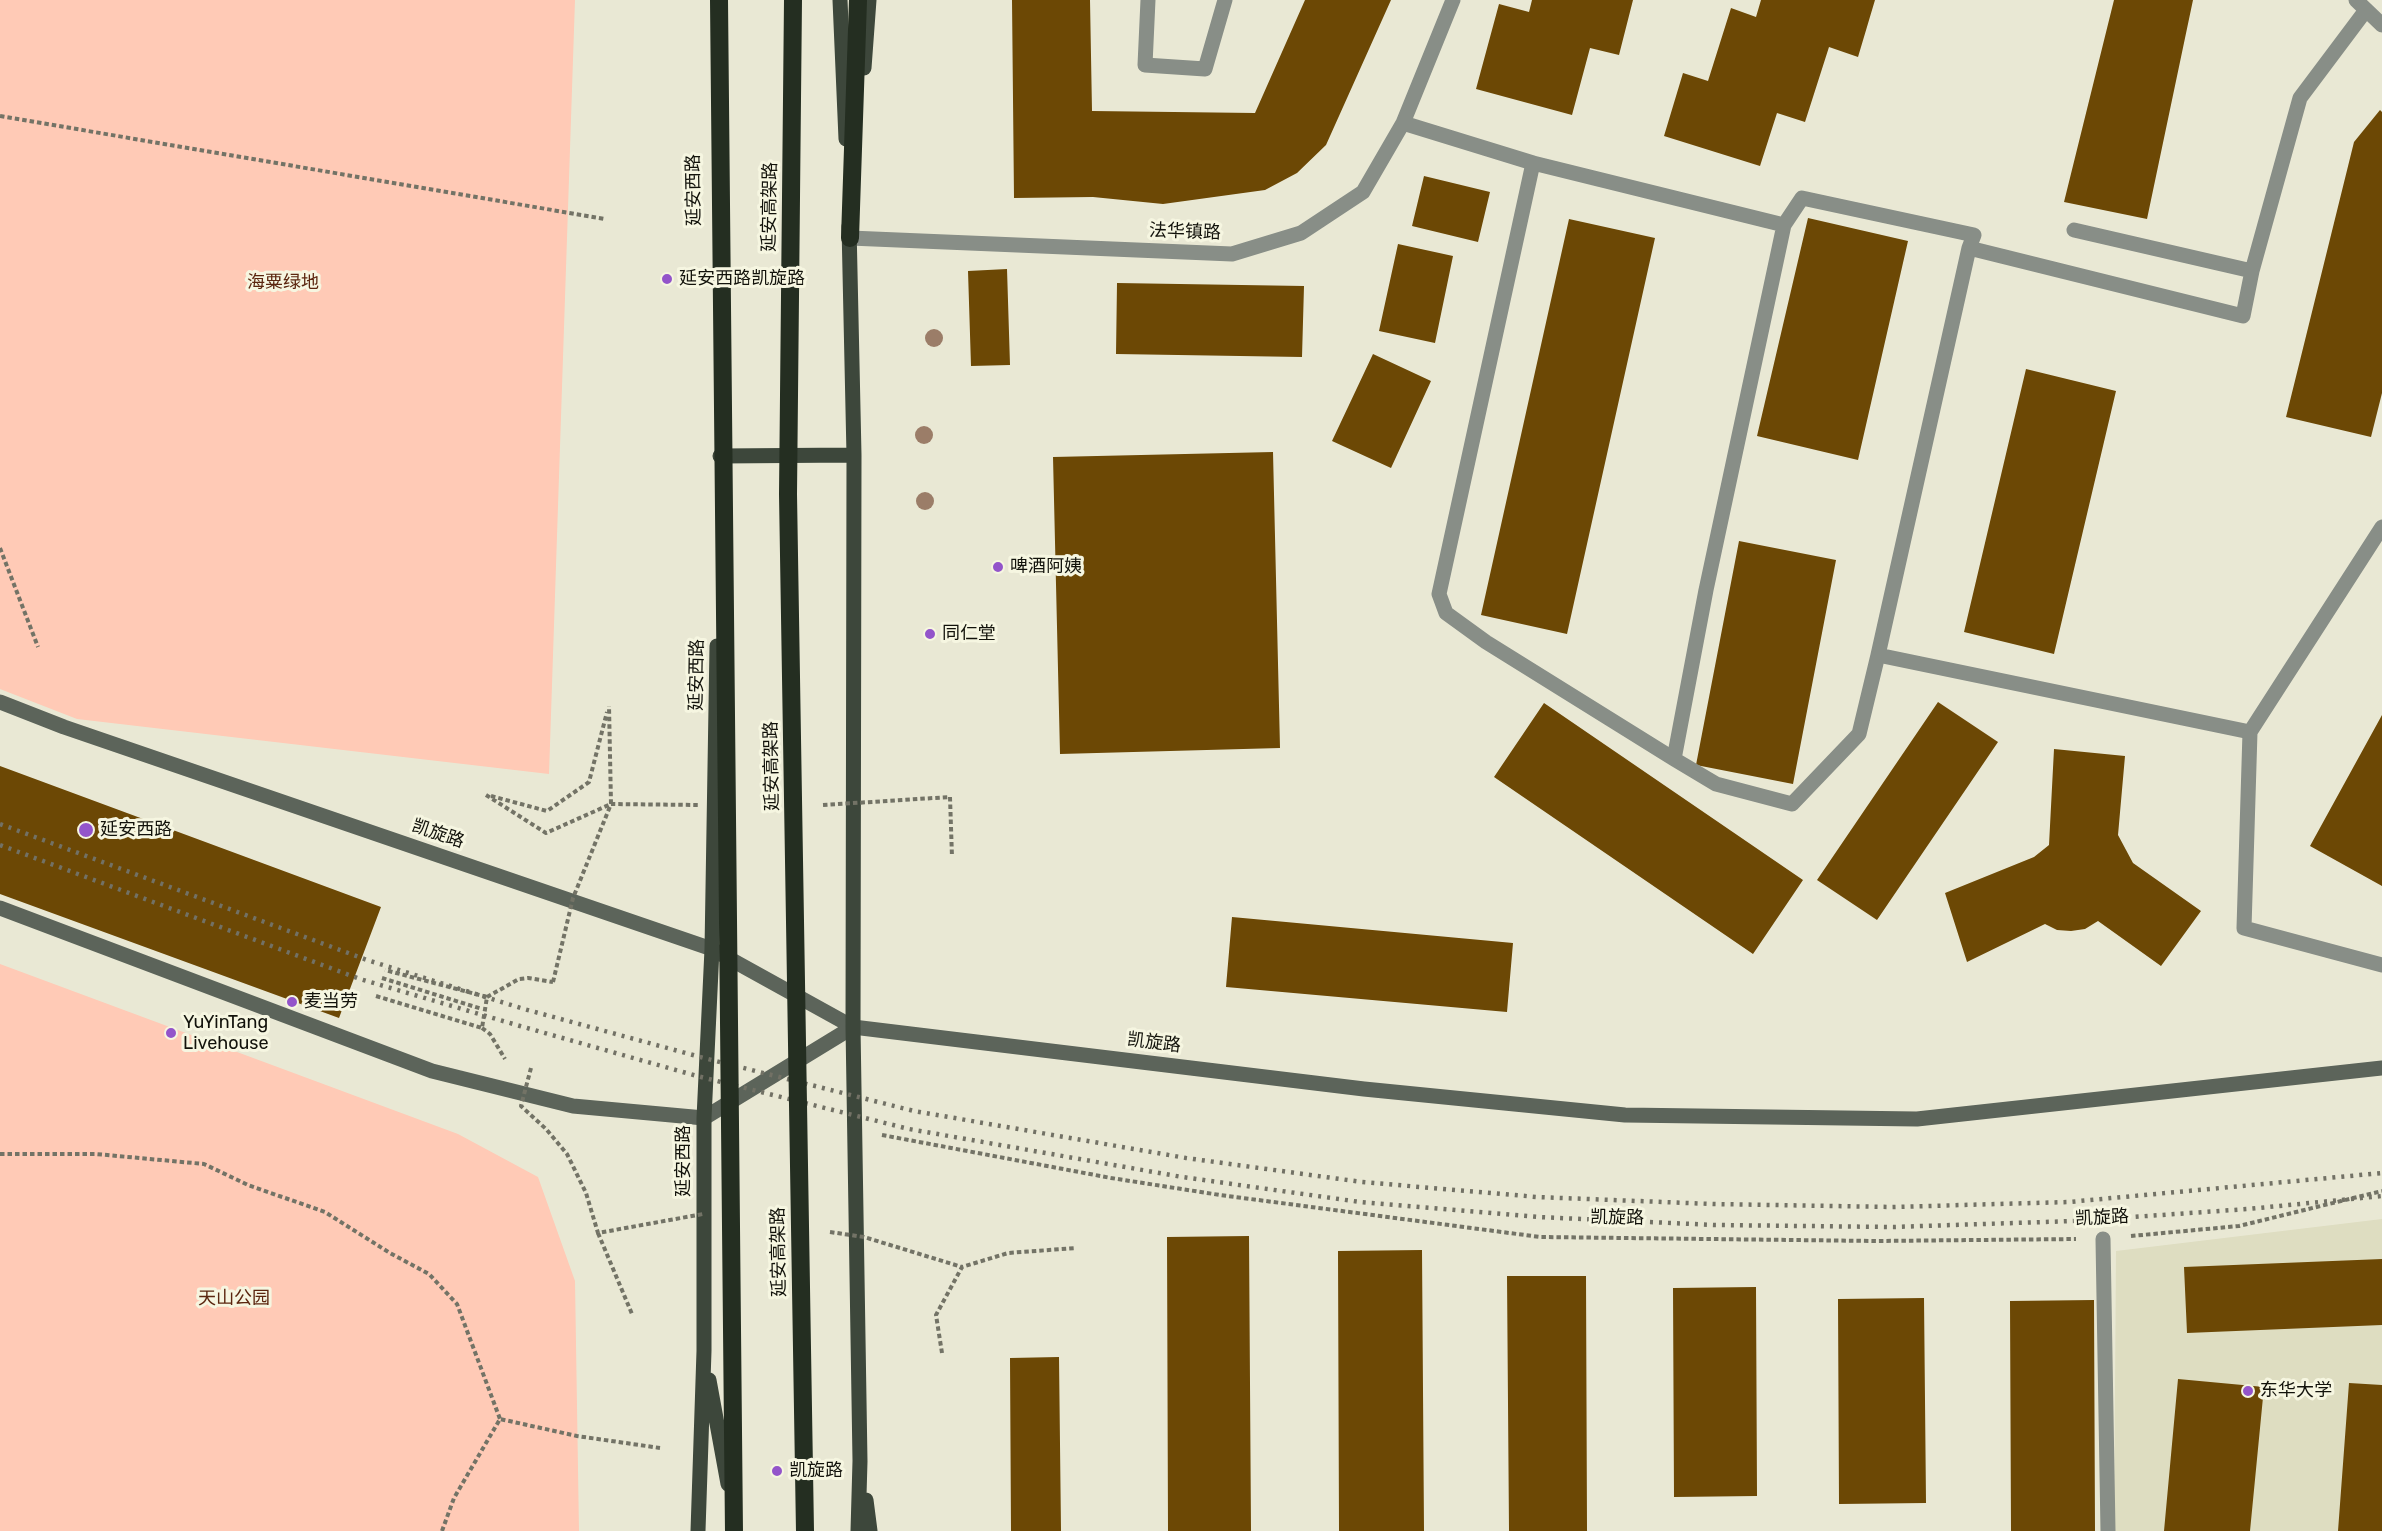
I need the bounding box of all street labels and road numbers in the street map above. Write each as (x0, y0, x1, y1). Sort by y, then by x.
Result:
street label: 延安西路 (683, 154, 705, 226)
street label: 延安高架路 (758, 162, 782, 252)
street label: 法华镇路 (1149, 220, 1221, 244)
street label: 延安西路 (686, 639, 708, 711)
street label: 延安高架路 (760, 721, 784, 811)
street label: 凯旋路 (409, 815, 467, 853)
street label: 凯旋路 (1126, 1029, 1182, 1057)
street label: 延安西路 (673, 1125, 695, 1197)
street label: 凯旋路 (2074, 1206, 2130, 1230)
street label: 延安高架路 (767, 1207, 791, 1297)
street label: 凯旋路 (1590, 1207, 1644, 1229)

